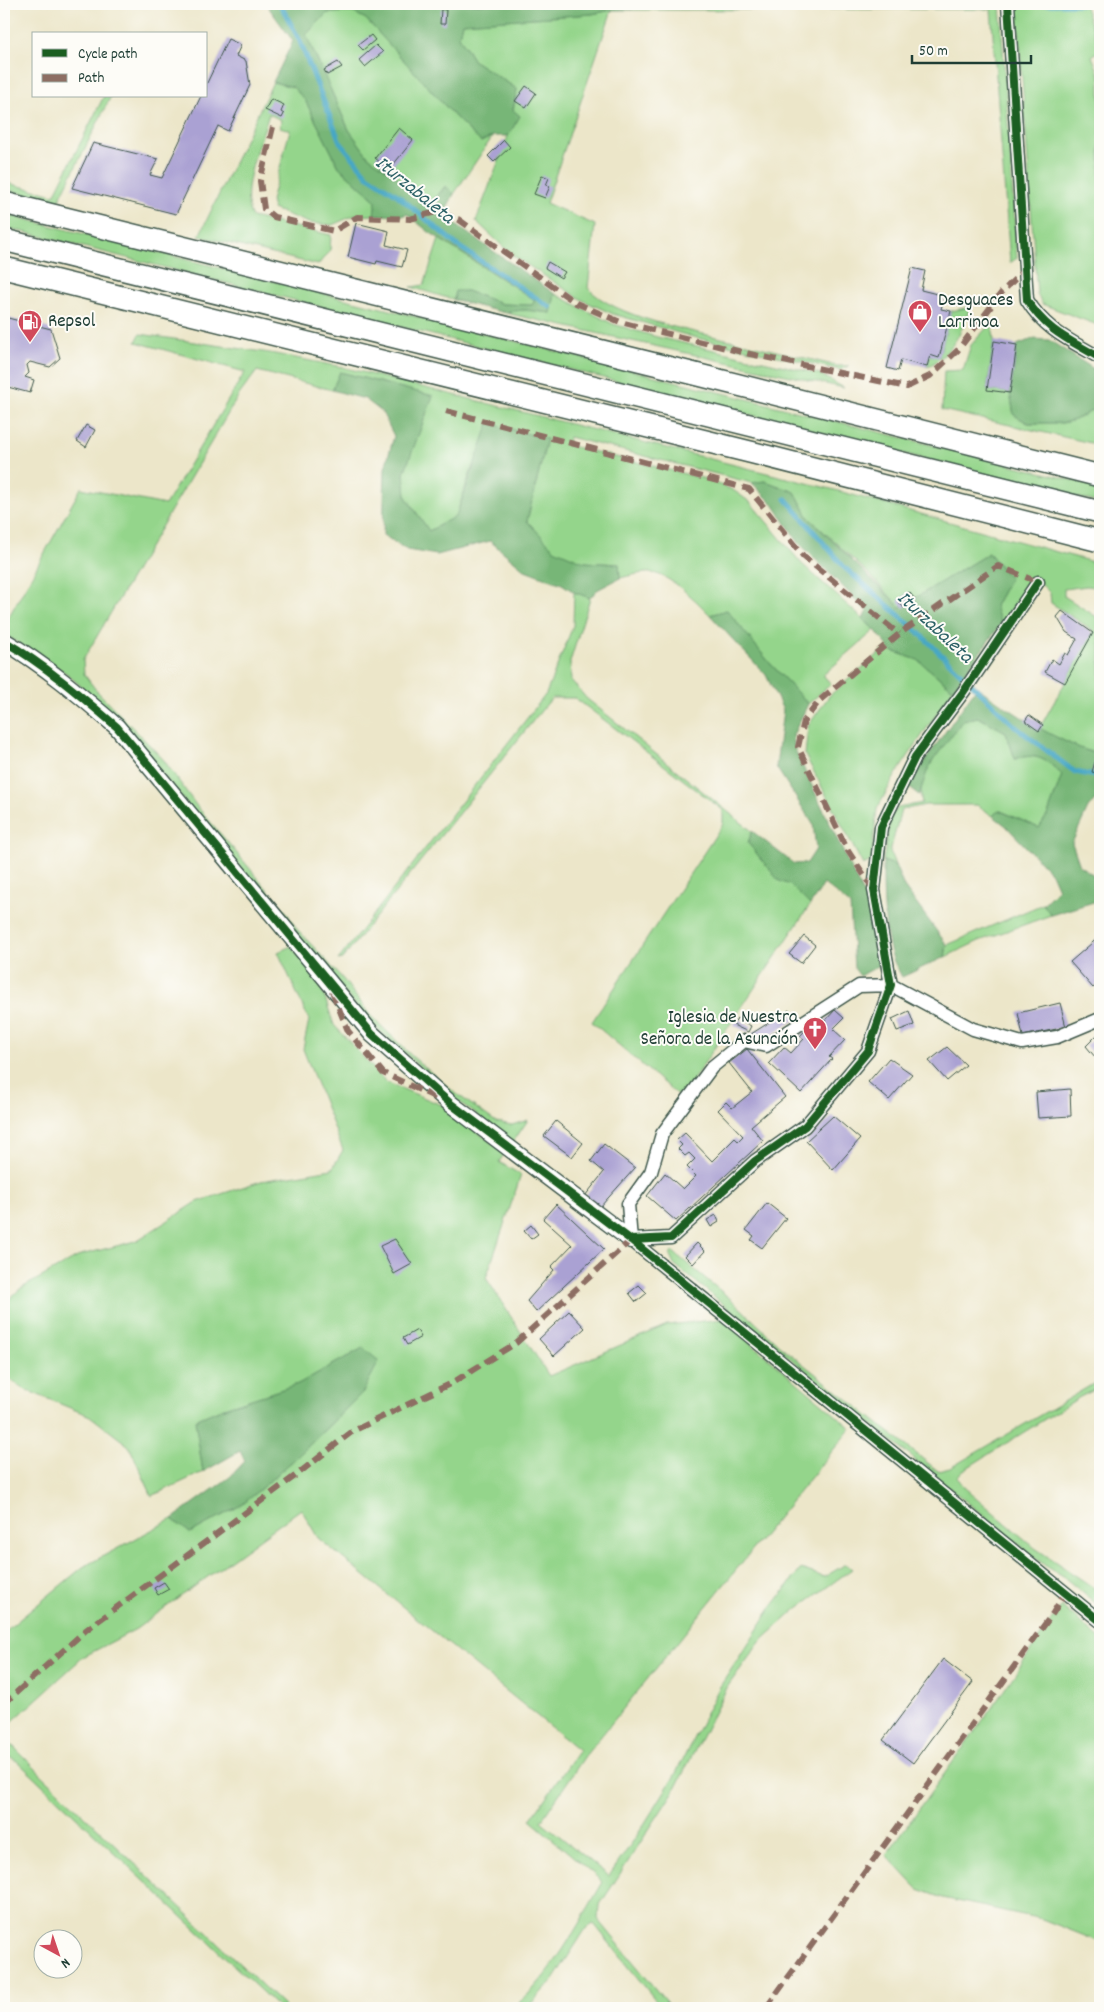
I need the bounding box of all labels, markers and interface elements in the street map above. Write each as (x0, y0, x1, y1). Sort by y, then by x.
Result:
legend (32, 32, 208, 98)
scale bar (912, 32, 1030, 64)
text: 50 m (919, 41, 948, 63)
text: Cycle path (78, 44, 138, 66)
text: Path (78, 68, 104, 90)
water label: Iturzabaleta (368, 150, 461, 233)
place label: Desguaces Larrinoa (938, 288, 1014, 337)
shop icon: Desguaces Larrinoa (907, 299, 933, 333)
fuel station icon: Repsol (17, 309, 43, 343)
place label: Repsol (48, 309, 96, 336)
water label: Iturzabaleta (890, 585, 979, 672)
place label: Iglesia de Nuestra Señora de la Asunción (641, 1005, 799, 1054)
church icon: Iglesia de Nuestra Señora de la Asunción (802, 1016, 828, 1050)
north arrow (32, 1930, 82, 1980)
text: N (56, 1953, 74, 1972)

